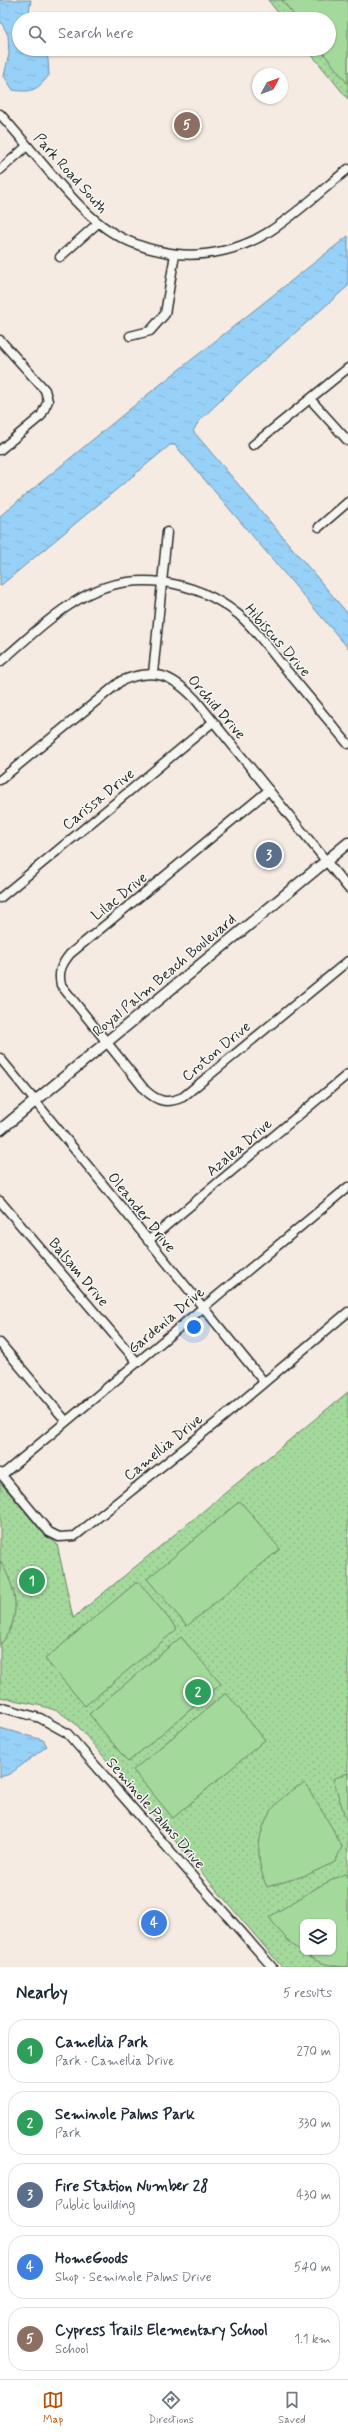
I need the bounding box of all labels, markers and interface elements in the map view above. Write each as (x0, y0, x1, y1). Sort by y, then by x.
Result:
search box (12, 12, 336, 56)
icon: search (26, 23, 48, 45)
text: Search here (58, 24, 134, 44)
north arrow (252, 68, 288, 104)
pin: 5 (174, 110, 200, 140)
street label: Park Road South (29, 129, 112, 218)
street label: Hibiscus Drive (240, 600, 315, 682)
street label: Orchid Drive (183, 671, 250, 744)
street label: Carissa Drive (58, 764, 139, 835)
pin: 3 (256, 840, 282, 870)
street label: Lilac Drive (87, 868, 152, 925)
street label: Royal Palm Beach Boulevard (89, 910, 241, 1042)
street label: Croton Drive (178, 1017, 255, 1086)
street label: Azalea Drive (202, 1114, 277, 1181)
street label: Oleander Drive (103, 1168, 180, 1257)
street label: Balsam Drive (44, 1234, 113, 1311)
street label: Gardenia Drive (124, 1283, 209, 1359)
your location (184, 1317, 204, 1337)
street label: Camellia Drive (120, 1410, 207, 1486)
pin: 1 (19, 1566, 45, 1596)
pin: 2 (185, 1677, 211, 1707)
street label: Seminole Palms Drive (101, 1754, 209, 1874)
pin: 4 (141, 1908, 167, 1938)
map controls (300, 1919, 336, 1955)
button: layers (300, 1919, 336, 1955)
text: Nearby (16, 1982, 68, 2004)
text: 5 results (283, 1985, 332, 2002)
text: Camellia Park (55, 2033, 148, 2053)
text: 1 (27, 2043, 33, 2060)
text: 270 m (296, 2043, 331, 2060)
text: Park · Camellia Drive (55, 2053, 174, 2070)
text: Seminole Palms Park (55, 2105, 195, 2125)
text: 2 (27, 2115, 33, 2132)
text: 330 m (298, 2115, 331, 2132)
text: Park (55, 2125, 81, 2142)
text: Fire Station Number 28 (55, 2177, 208, 2197)
text: 3 (27, 2187, 33, 2204)
text: 430 m (296, 2187, 331, 2204)
text: Public building (55, 2197, 135, 2214)
text: HomeGoods (55, 2249, 128, 2269)
text: 4 (26, 2259, 34, 2276)
text: 540 m (294, 2259, 331, 2276)
text: Shop · Seminole Palms Drive (55, 2269, 212, 2286)
text: Cypress Trails Elementary School (55, 2321, 268, 2341)
text: 5 (26, 2331, 34, 2348)
text: 1.1 km (294, 2331, 331, 2348)
text: School (55, 2341, 89, 2358)
tab: Map (42, 2389, 64, 2427)
tab: Directions (148, 2389, 194, 2427)
tab: Saved (278, 2389, 306, 2427)

